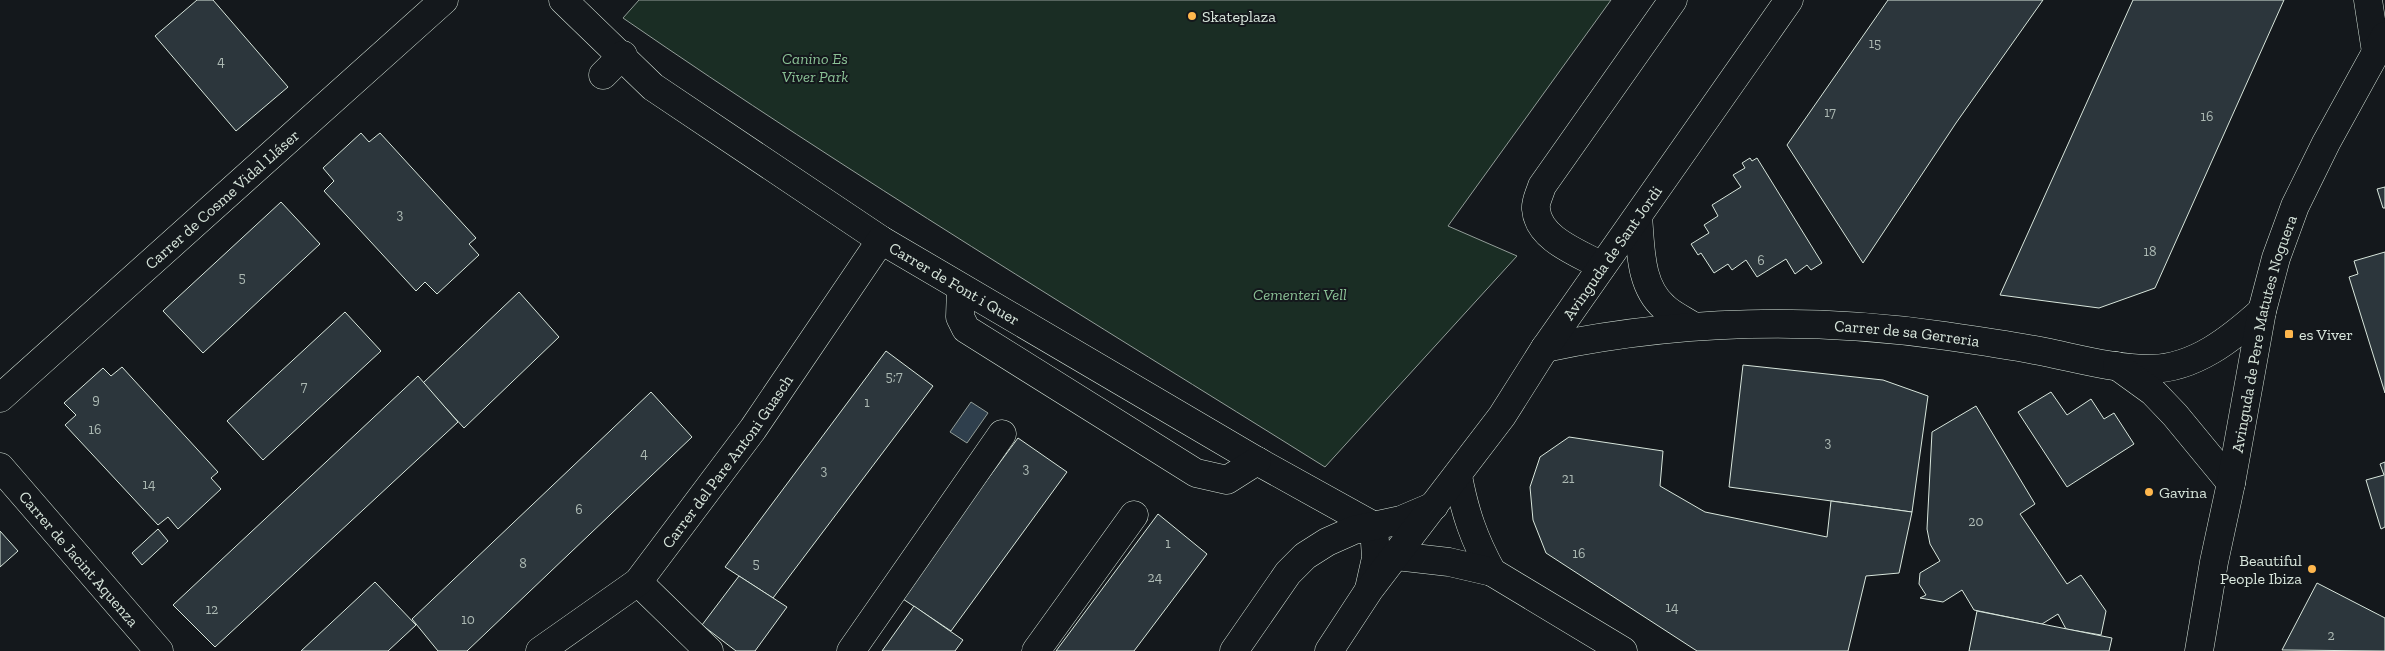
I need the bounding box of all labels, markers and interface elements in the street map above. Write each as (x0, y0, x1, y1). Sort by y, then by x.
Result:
place label: Skateplaza (1202, 7, 1276, 26)
marker: Skateplaza (1186, 10, 1198, 22)
house number: 15 (1869, 35, 1881, 52)
park label: Canino Es Viver Park (782, 49, 848, 86)
house number: 4 (217, 53, 225, 70)
house number: 17 (1824, 104, 1836, 121)
house number: 16 (2201, 108, 2213, 125)
street label: Carrer de Cosme Vidal Lláser (141, 125, 303, 273)
street label: Avinguda de Sant Jordi (1559, 182, 1666, 323)
house number: 3 (397, 206, 404, 223)
street label: Avinguda de Pere Matutes Noguera (2228, 212, 2301, 454)
street label: Carrer de Font i Quer (886, 238, 1023, 329)
house number: 18 (2144, 243, 2156, 260)
house number: 6 (1757, 252, 1765, 269)
house number: 5 (238, 269, 246, 286)
park label: Cementeri Vell (1253, 285, 1347, 304)
street label: Carrer de sa Gerreria (1834, 316, 1981, 351)
place label: es Viver (2299, 325, 2353, 344)
marker: es Viver (2283, 328, 2295, 340)
house number: 5;7 (885, 368, 903, 385)
street label: Carrer del Pare Antoni Guasch (658, 371, 797, 552)
house number: 7 (301, 378, 308, 395)
house number: 9 (92, 391, 100, 408)
house number: 1 (864, 394, 870, 411)
house number: 16 (89, 421, 101, 438)
house number: 3 (1825, 434, 1832, 451)
house number: 4 (640, 445, 648, 462)
house number: 3 (1023, 460, 1030, 477)
house number: 3 (821, 462, 828, 479)
house number: 21 (1562, 470, 1575, 487)
house number: 14 (143, 476, 156, 493)
place label: Gavina (2159, 483, 2207, 502)
marker: Gavina (2143, 486, 2155, 498)
street label: Carrer de Jacint Aquenza (15, 487, 143, 631)
house number: 6 (575, 501, 583, 518)
house number: 20 (1968, 513, 1984, 530)
house number: 1 (1165, 535, 1171, 552)
house number: 16 (1573, 545, 1585, 562)
place label: Beautiful People Ibiza (2220, 551, 2302, 588)
house number: 8 (519, 555, 527, 572)
house number: 5 (752, 555, 760, 572)
marker: Beautiful People Ibiza (2306, 563, 2318, 575)
house number: 24 (1148, 569, 1163, 586)
house number: 14 (1666, 599, 1679, 616)
house number: 12 (206, 601, 218, 618)
house number: 10 (461, 611, 475, 628)
house number: 2 (2327, 627, 2335, 644)

